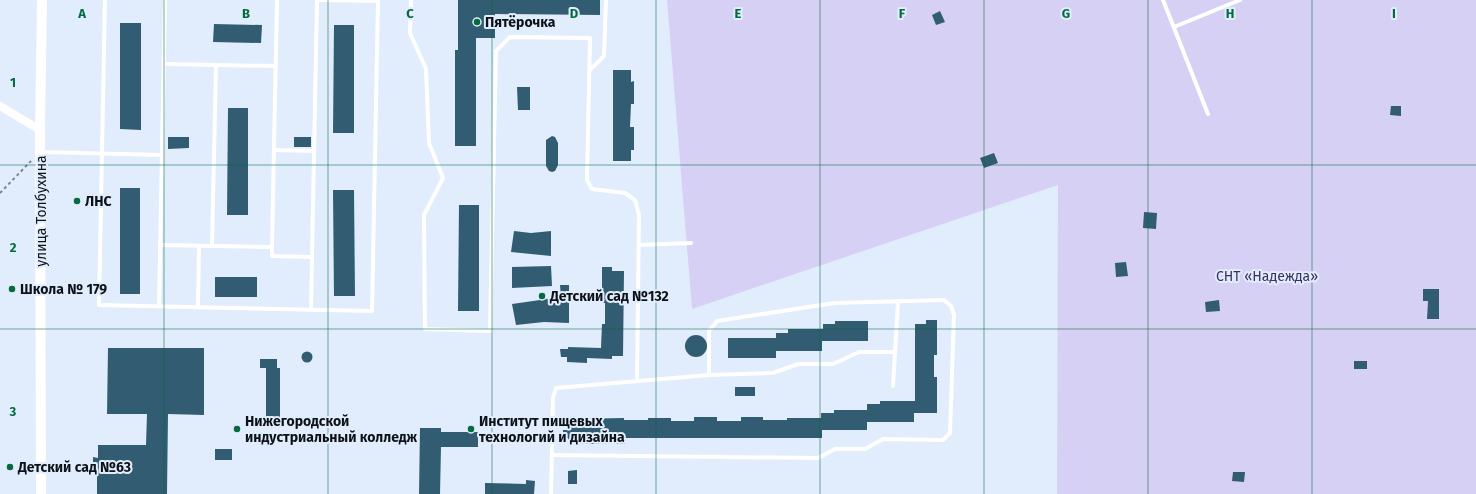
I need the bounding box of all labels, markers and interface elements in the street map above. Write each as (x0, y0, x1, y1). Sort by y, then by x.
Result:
text: A (77, 6, 86, 21)
text: B (242, 6, 250, 21)
text: C (406, 6, 414, 21)
text: D (570, 6, 579, 21)
text: E (735, 6, 742, 21)
text: F (899, 6, 906, 21)
text: G (1062, 6, 1070, 21)
text: H (1226, 6, 1234, 21)
text: I (1392, 6, 1396, 21)
place label: Пятёрочка (485, 14, 556, 31)
marker: Пятёрочка (472, 17, 482, 27)
text: 1 (10, 75, 16, 90)
street label: улица Толбухина (33, 155, 50, 267)
place label: ЛНС (85, 193, 112, 210)
marker: ЛНС (72, 196, 82, 206)
text: 2 (10, 240, 17, 255)
park label: СНТ «Надежда» (1216, 268, 1318, 285)
place label: Школа № 179 (20, 281, 107, 298)
marker: Школа № 179 (7, 284, 17, 294)
place label: Детский сад №132 (549, 288, 669, 305)
marker: Детский сад №132 (537, 291, 547, 301)
text: 3 (9, 404, 17, 419)
place label: Нижегородской индустриальный колледж (245, 413, 418, 446)
place label: Институт пищевых технологий и дизайна (479, 413, 625, 446)
marker: Нижегородской индустриальный колледж (232, 424, 242, 434)
marker: Институт пищевых технологий и дизайна (466, 424, 476, 434)
place label: Детский сад №63 (17, 459, 131, 476)
marker: Детский сад №63 (5, 462, 15, 472)

